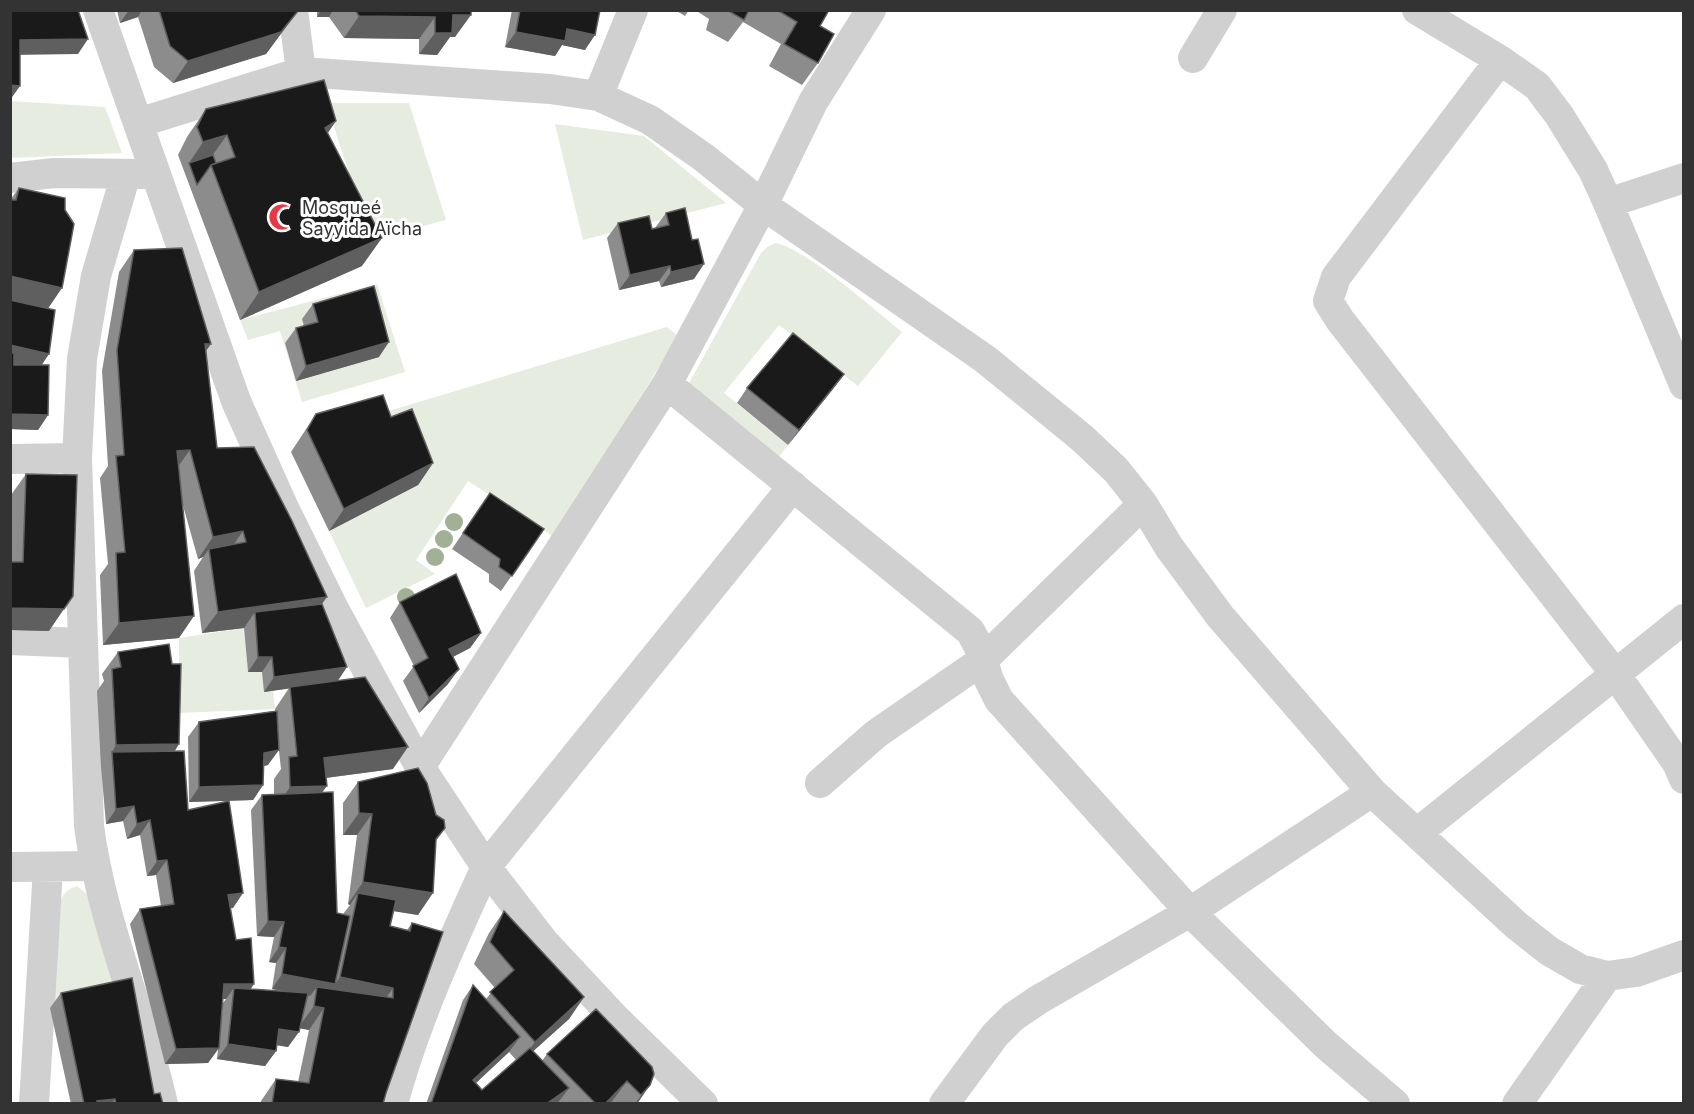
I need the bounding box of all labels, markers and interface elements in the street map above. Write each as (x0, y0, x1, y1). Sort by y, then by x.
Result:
place label: Mosqueé Sayyida Aïcha (302, 197, 422, 239)
mosque icon: Mosqueé Sayyida Aïcha (267, 202, 297, 232)

